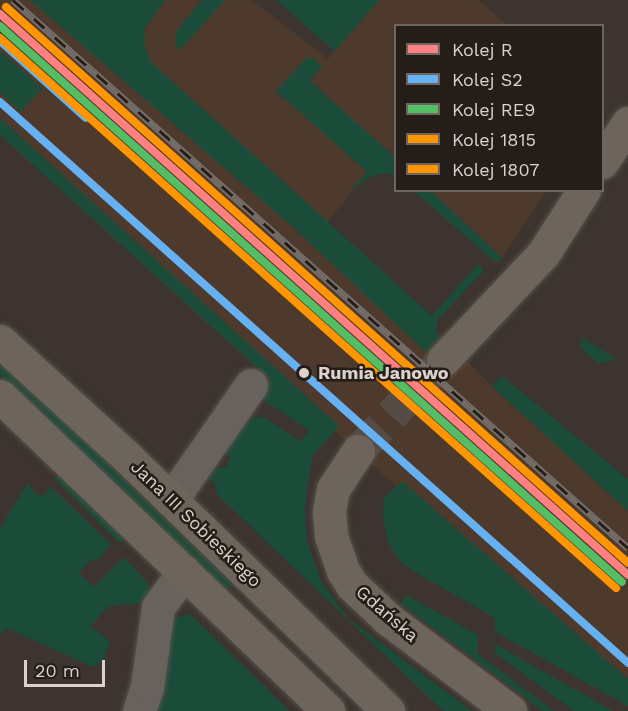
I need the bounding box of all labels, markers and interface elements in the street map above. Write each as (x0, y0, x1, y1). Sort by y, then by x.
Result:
legend (394, 24, 604, 192)
text: Kolej R (452, 39, 513, 60)
text: Kolej S2 (452, 69, 523, 90)
text: Kolej RE9 (452, 99, 535, 120)
text: Kolej 1815 (452, 129, 536, 150)
text: Kolej 1807 (452, 159, 539, 180)
place label: Rumia Janowo (318, 362, 449, 384)
marker: Rumia Janowo (295, 364, 313, 382)
street label: Jana III Sobieskiego (126, 456, 266, 592)
street label: Gdańska (351, 581, 423, 647)
scale bar (27, 648, 108, 686)
text: 20 m (35, 660, 80, 681)

